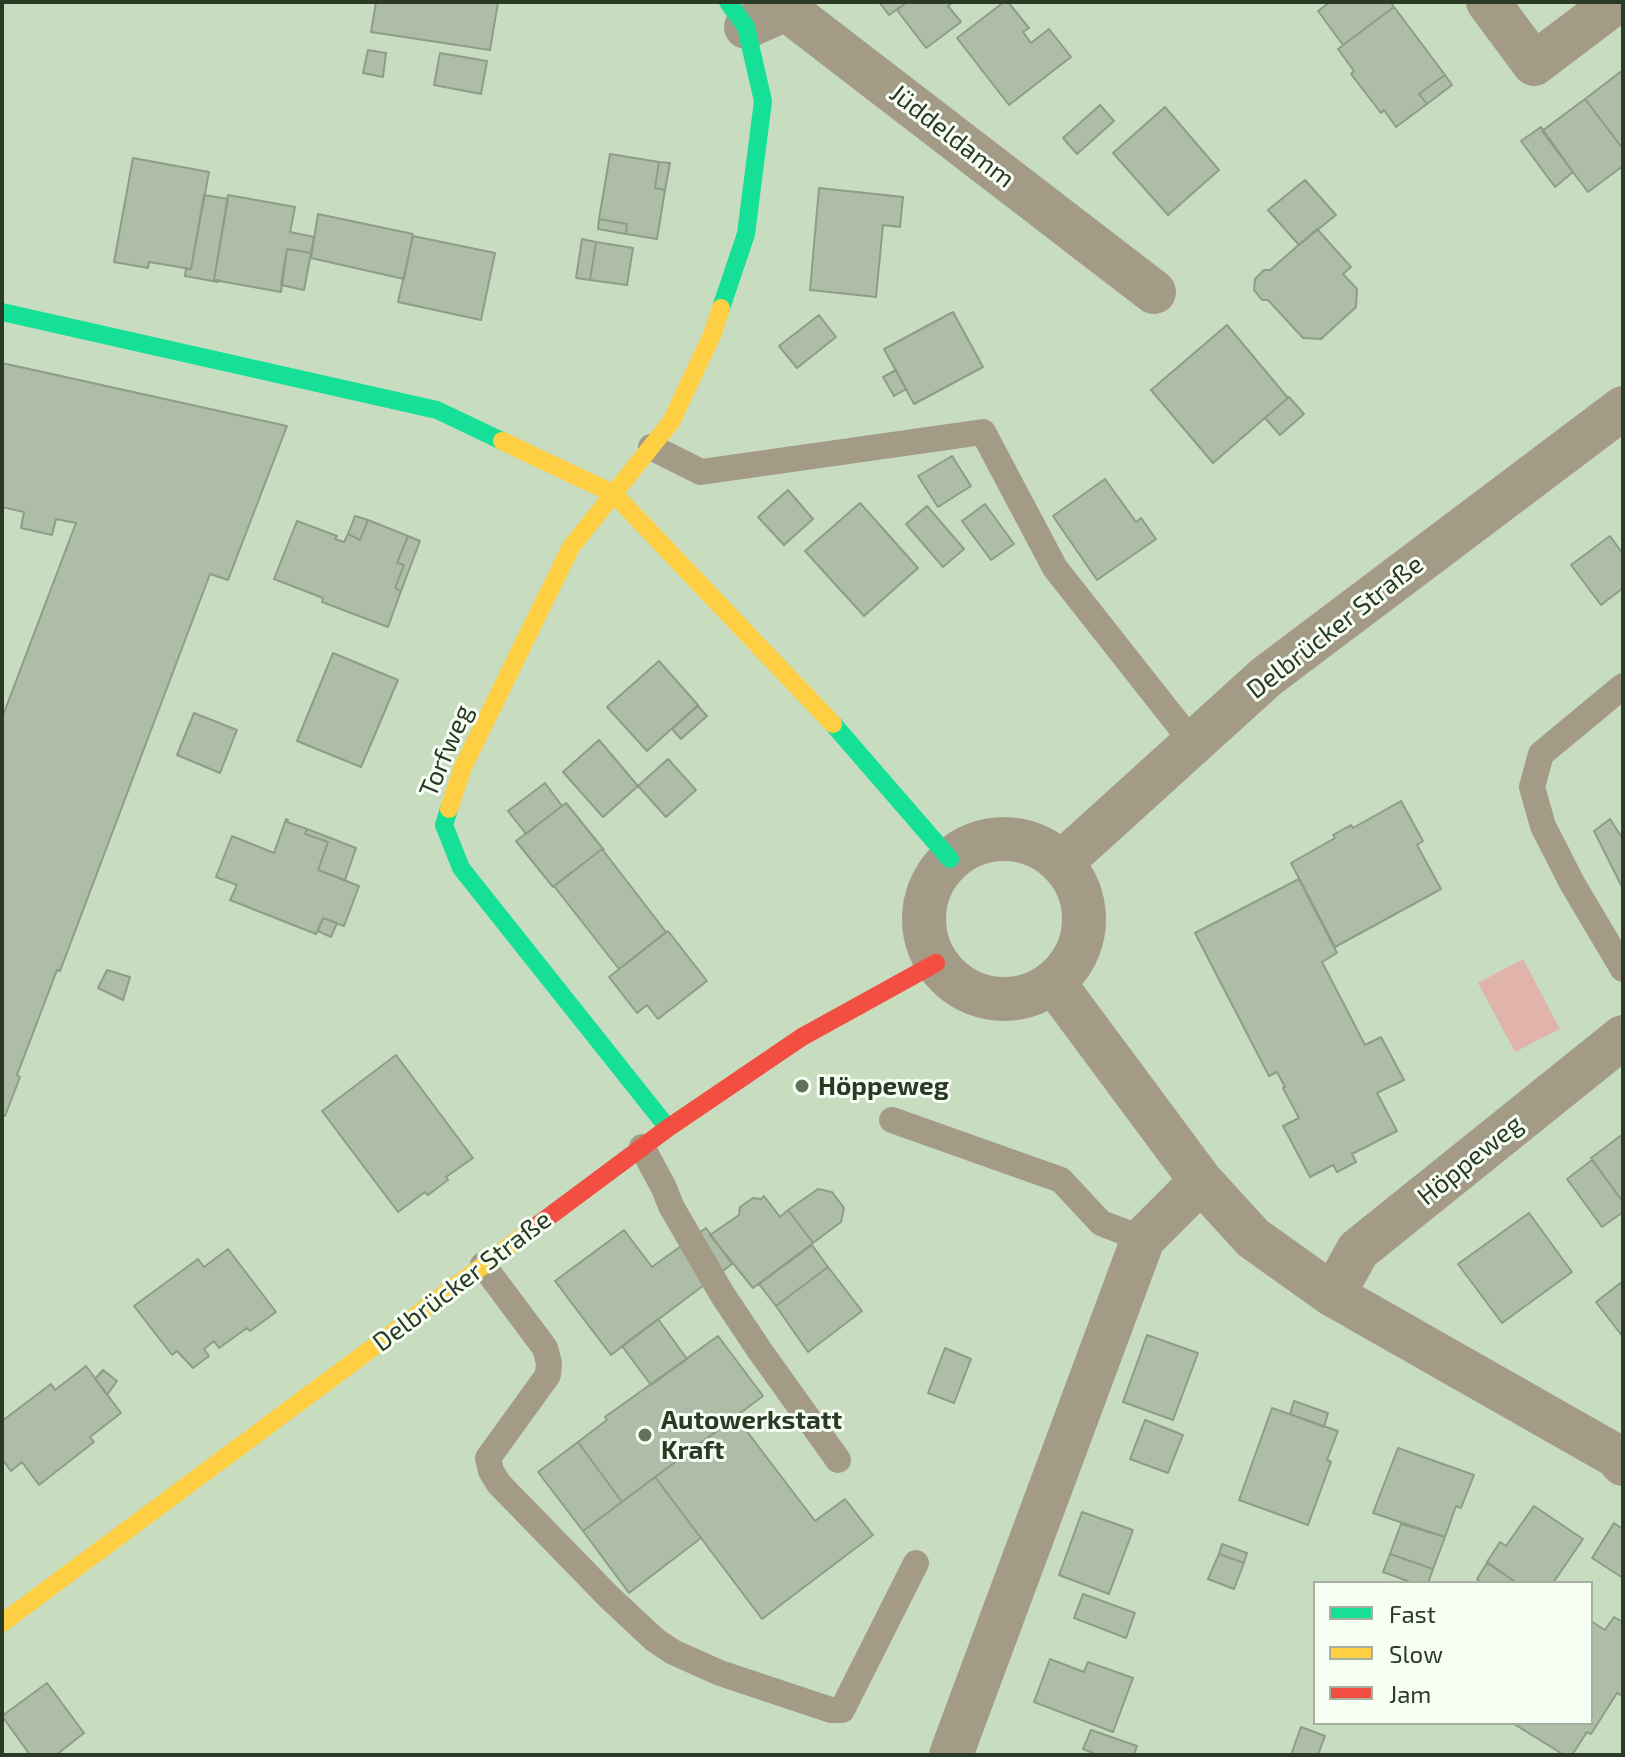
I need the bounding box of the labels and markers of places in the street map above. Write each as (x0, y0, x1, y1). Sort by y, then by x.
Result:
place label: Höppeweg (818, 1070, 949, 1102)
marker: Höppeweg (793, 1077, 811, 1095)
place label: Autowerkstatt Kraft (661, 1404, 842, 1466)
marker: Autowerkstatt Kraft (636, 1426, 654, 1444)

